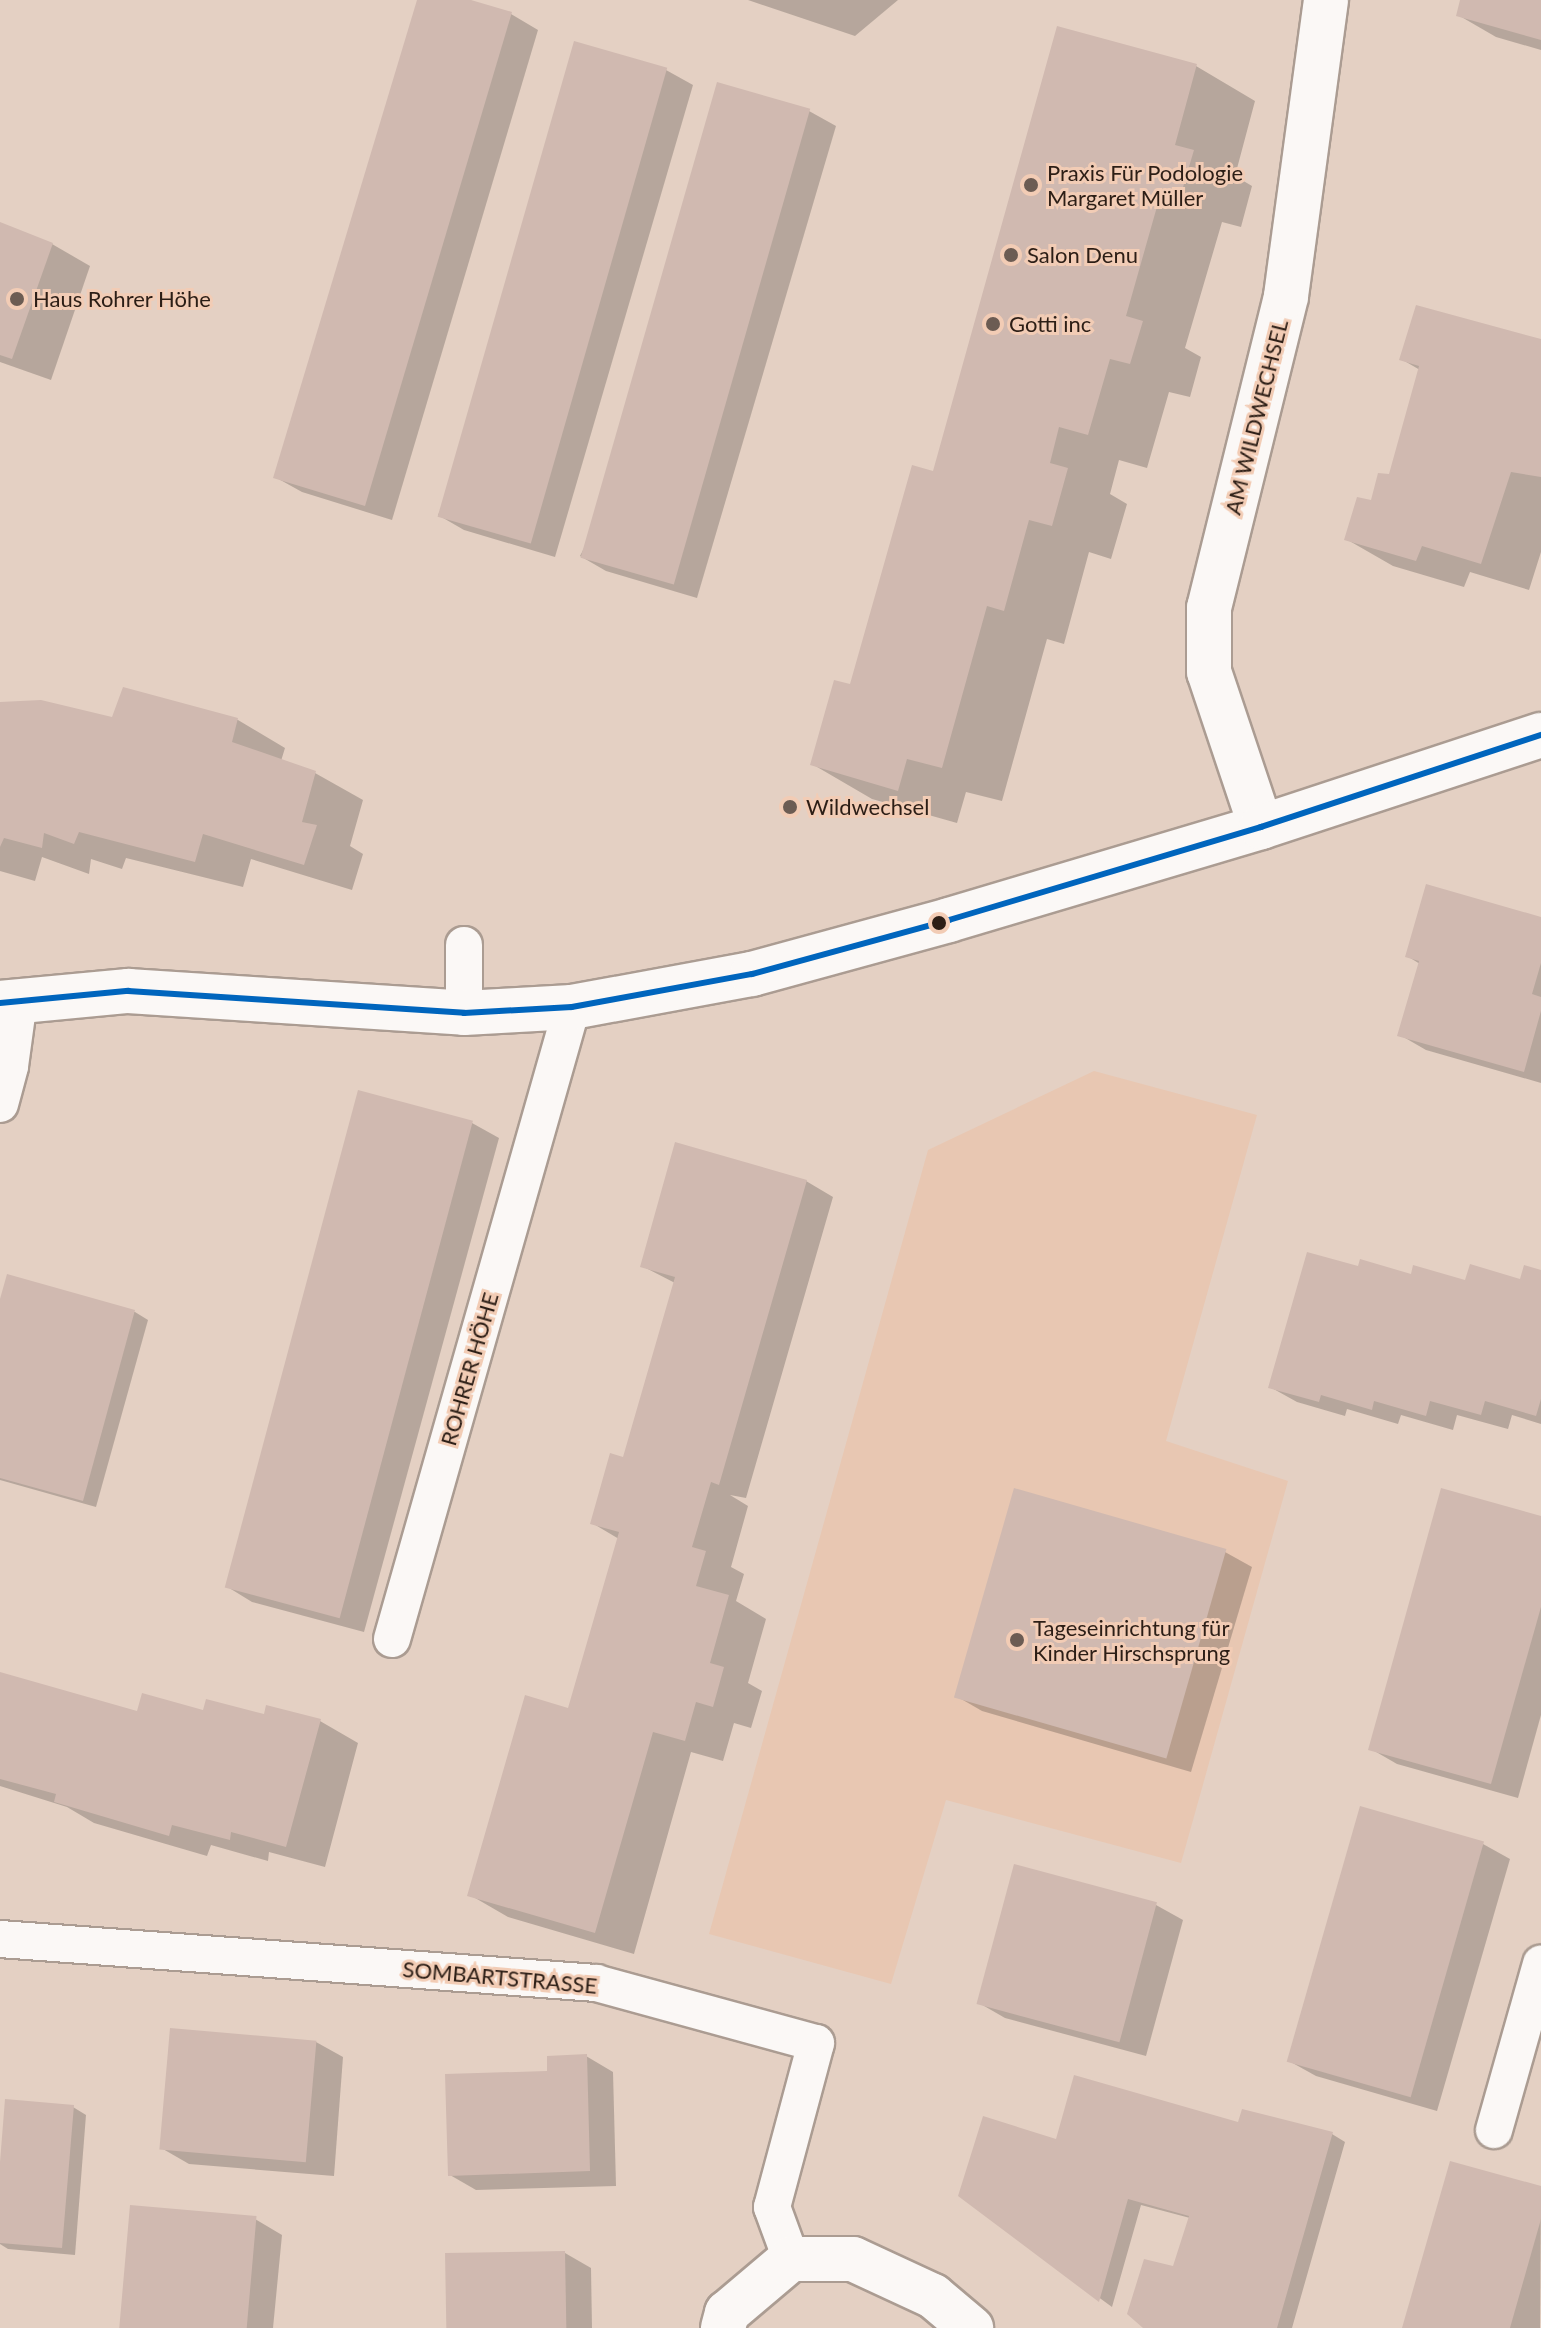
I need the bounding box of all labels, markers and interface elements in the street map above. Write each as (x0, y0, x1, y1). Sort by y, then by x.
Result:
place label: Praxis Für Podologie Margaret Müller (1047, 159, 1244, 210)
marker: Praxis Für Podologie Margaret Müller (1022, 176, 1040, 194)
place label: Salon Denu (1027, 242, 1138, 268)
marker: Salon Denu (1002, 246, 1020, 264)
place label: Haus Rohrer Höhe (33, 286, 211, 312)
marker: Haus Rohrer Höhe (8, 290, 26, 308)
place label: Gotti inc (1009, 311, 1091, 337)
marker: Gotti inc (984, 315, 1002, 333)
street label: AM WILDWECHSEL (1219, 317, 1293, 517)
place label: Wildwechsel (806, 794, 929, 820)
marker: Wildwechsel (781, 798, 799, 816)
unlabelled marker (931, 915, 947, 931)
street label: ROHRER HÖHE (435, 1289, 503, 1449)
place label: Tageseinrichtung für Kinder Hirschsprung (1033, 1614, 1231, 1666)
marker: Tageseinrichtung für Kinder Hirschsprung (1008, 1631, 1026, 1649)
street label: SOMBARTSTRASSE (402, 1955, 598, 1999)

